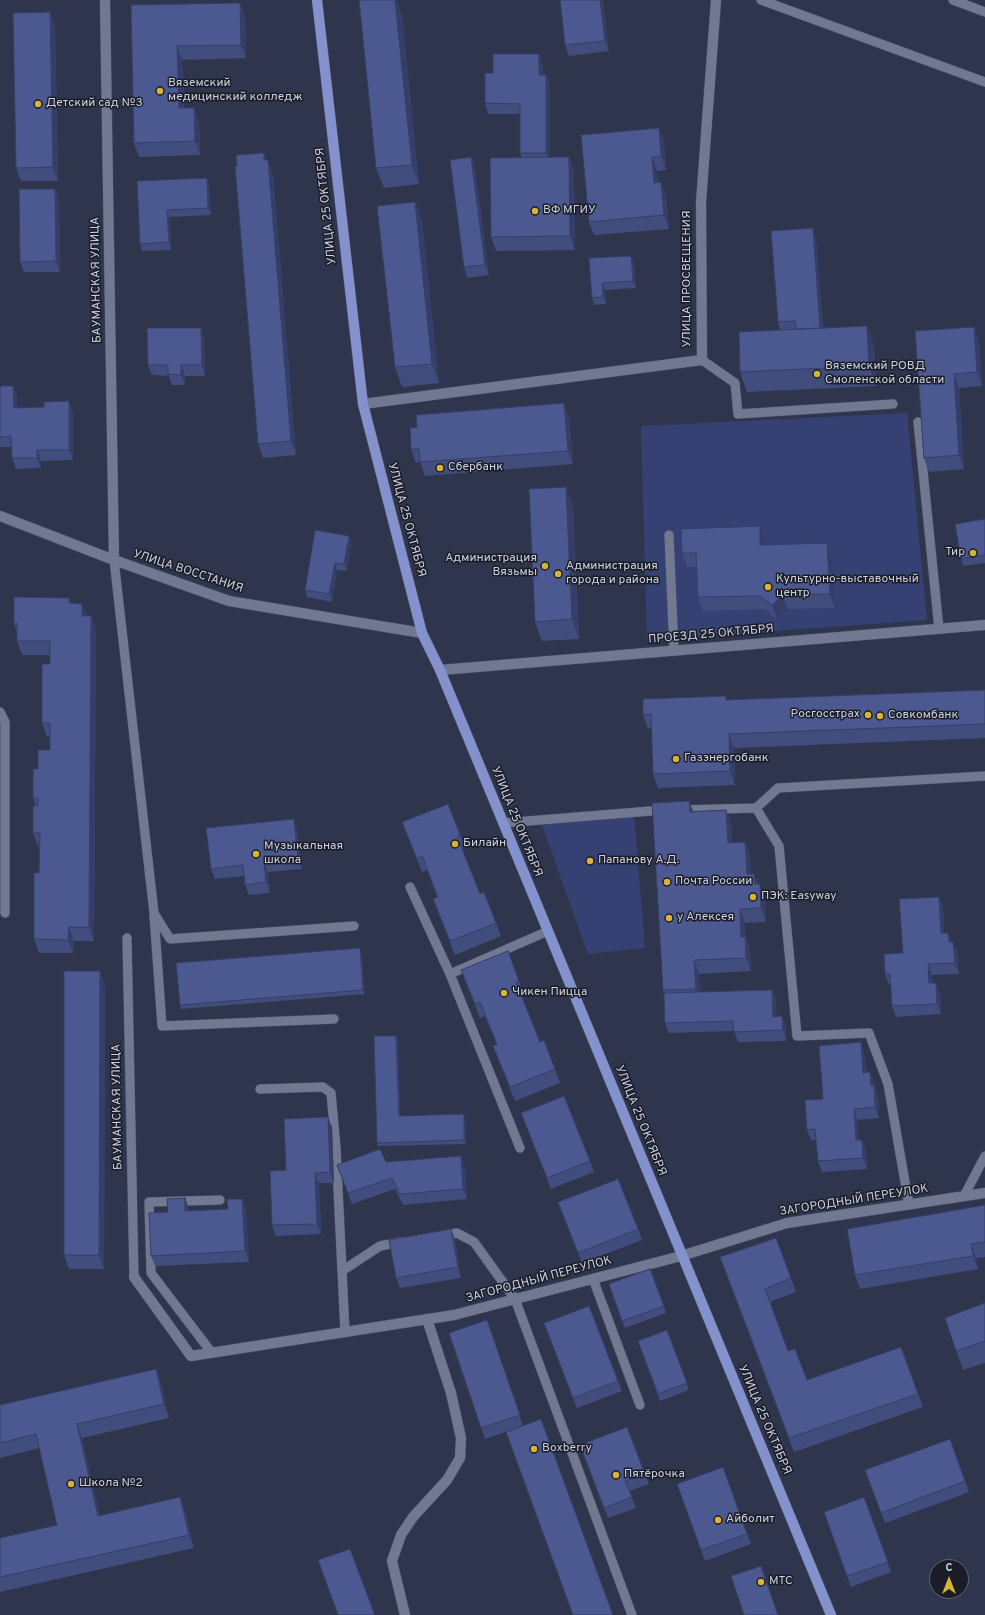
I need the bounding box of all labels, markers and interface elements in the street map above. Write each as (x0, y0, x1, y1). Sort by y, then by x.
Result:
place label: Вяземский медицинский колледж (168, 77, 303, 105)
marker: Вяземский медицинский колледж (155, 86, 165, 96)
place label: Детский сад №3 (46, 97, 143, 111)
marker: Детский сад №3 (33, 99, 43, 109)
street label: УЛИЦА 25 ОКТЯБРЯ (314, 147, 340, 265)
place label: ВФ МГИУ (543, 204, 596, 218)
marker: ВФ МГИУ (530, 206, 540, 216)
street label: УЛИЦА ПРОСВЕЩЕНИЯ (681, 210, 695, 348)
street label: БАУМАНСКАЯ УЛИЦА (89, 217, 105, 343)
place label: Вяземский РОВД Смоленской области (825, 360, 944, 388)
marker: Вяземский РОВД Смоленской области (812, 369, 822, 379)
street label: УЛИЦА 25 ОКТЯБРЯ (384, 461, 428, 579)
place label: Сбербанк (448, 461, 503, 475)
marker: Сбербанк (435, 463, 445, 473)
place label: Тир (945, 546, 965, 560)
street label: УЛИЦА ВОССТАНИЯ (131, 547, 245, 597)
marker: Тир (968, 548, 978, 558)
place label: Администрация Вязьмы (445, 552, 537, 580)
place label: Администрация города и района (566, 560, 659, 588)
marker: Администрация Вязьмы (540, 561, 550, 571)
marker: Администрация города и района (553, 569, 563, 579)
place label: Культурно-выставочный центр (776, 573, 919, 601)
marker: Культурно-выставочный центр (763, 582, 773, 592)
street label: ПРОЕЗД 25 ОКТЯБРЯ (648, 622, 774, 648)
place label: Росгосстрах (790, 708, 860, 722)
place label: Совкомбанк (888, 709, 958, 723)
marker: Росгосстрах (863, 710, 873, 720)
marker: Совкомбанк (875, 711, 885, 721)
place label: Газэнергобанк (684, 752, 769, 766)
marker: Газэнергобанк (671, 754, 681, 764)
street label: УЛИЦА 25 ОКТЯБРЯ (487, 765, 545, 879)
place label: Билайн (463, 837, 506, 851)
marker: Билайн (450, 839, 460, 849)
place label: Музыкальная школа (264, 840, 343, 868)
marker: Музыкальная школа (251, 849, 261, 859)
place label: Папанову А.Д. (598, 854, 679, 868)
marker: Папанову А.Д. (585, 856, 595, 866)
place label: Почта России (675, 875, 752, 889)
marker: Почта России (662, 877, 672, 887)
place label: ПЭК: Easyway (761, 890, 837, 904)
marker: ПЭК: Easyway (748, 892, 758, 902)
place label: у Алексея (677, 911, 734, 925)
marker: у Алексея (664, 913, 674, 923)
place label: Чикен Пицца (512, 986, 587, 1000)
marker: Чикен Пицца (499, 988, 509, 998)
street label: БАУМАНСКАЯ УЛИЦА (110, 1044, 126, 1170)
street label: УЛИЦА 25 ОКТЯБРЯ (611, 1064, 669, 1178)
street label: ЗАГОРОДНЫЙ ПЕРЕУЛОК (779, 1182, 929, 1220)
street label: ЗАГОРОДНЫЙ ПЕРЕУЛОК (465, 1254, 613, 1306)
street label: УЛИЦА 25 ОКТЯБРЯ (734, 1363, 794, 1477)
place label: Boxberry (542, 1442, 592, 1456)
marker: Boxberry (529, 1444, 539, 1454)
place label: Пятёрочка (624, 1468, 685, 1482)
marker: Пятёрочка (611, 1470, 621, 1480)
place label: Школа №2 (79, 1477, 143, 1491)
marker: Школа №2 (66, 1479, 76, 1489)
place label: Айболит (726, 1513, 775, 1527)
marker: Айболит (713, 1515, 723, 1525)
north arrow (929, 1559, 969, 1599)
text: С (945, 1561, 953, 1575)
place label: МТС (769, 1575, 793, 1589)
marker: МТС (756, 1577, 766, 1587)

